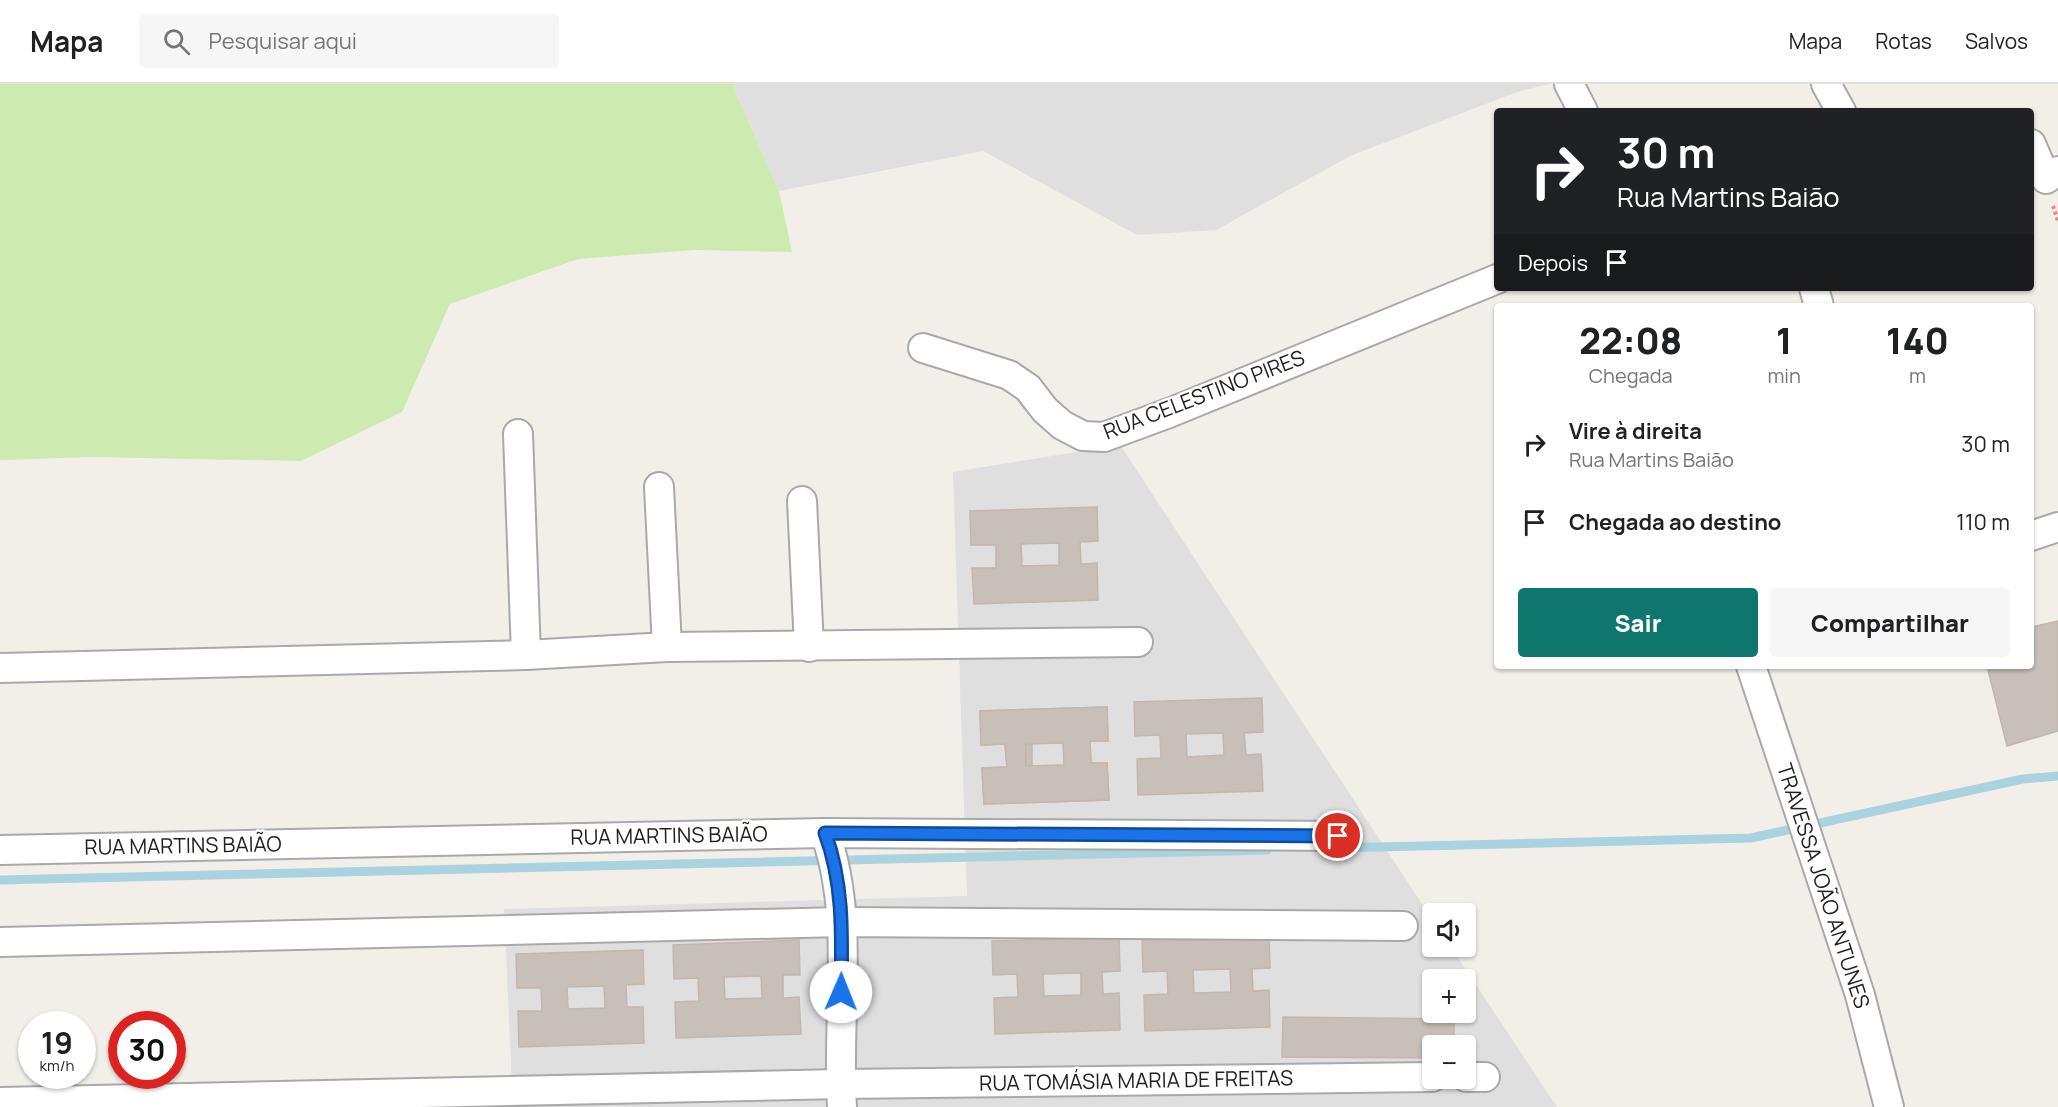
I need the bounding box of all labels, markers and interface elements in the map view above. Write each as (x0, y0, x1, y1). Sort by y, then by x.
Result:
search box (139, 14, 559, 68)
text: Mapa (30, 22, 103, 60)
icon: search (160, 25, 193, 58)
text: Pesquisar aqui (208, 26, 357, 56)
text: Mapa (1789, 27, 1842, 55)
text: Rotas (1875, 27, 1932, 55)
text: Salvos (1965, 27, 2028, 55)
text: 30 m (1617, 123, 1715, 181)
icon: right (1518, 132, 1596, 210)
text: Rua Martins Baião (1617, 178, 1839, 215)
icon: arrive (1600, 246, 1633, 279)
text: Depois (1518, 248, 1588, 278)
text: 22:08 (1579, 316, 1682, 365)
text: 1 (1776, 316, 1792, 365)
text: 140 (1886, 316, 1949, 365)
street label: RUA CELESTINO PIRES (1099, 343, 1308, 445)
text: Chegada (1589, 362, 1673, 389)
text: min (1767, 362, 1801, 389)
text: m (1909, 362, 1926, 389)
text: Vire à direita (1569, 416, 1702, 446)
icon: right (1518, 428, 1551, 461)
text: 30 m (1961, 429, 2010, 459)
text: Rua Martins Baião (1569, 446, 1734, 473)
icon: arrive (1518, 506, 1551, 539)
text: Chegada ao destino (1569, 507, 1781, 537)
text: 110 m (1956, 507, 2010, 537)
button: Sair (1518, 588, 1758, 657)
button: Compartilhar (1770, 588, 2010, 657)
street label: TRAVESSA JOÃO ANTUNES (1771, 760, 1877, 1012)
pin (1312, 810, 1363, 861)
street label: RUA MARTINS BAIÃO (570, 819, 768, 851)
icon: arrive (1321, 819, 1354, 852)
street label: RUA MARTINS BAIÃO (84, 829, 282, 861)
map controls (1422, 903, 1476, 1089)
button: sound (1422, 903, 1476, 957)
position arrow (809, 960, 873, 1024)
button: + (1422, 969, 1476, 1023)
speed limit sign: 30 (108, 1011, 186, 1089)
text: 19 (41, 1022, 73, 1063)
button: − (1422, 1035, 1476, 1089)
text: km/h (40, 1055, 74, 1076)
street label: RUA TOMÁSIA MARIA DE FREITAS (979, 1063, 1293, 1097)

